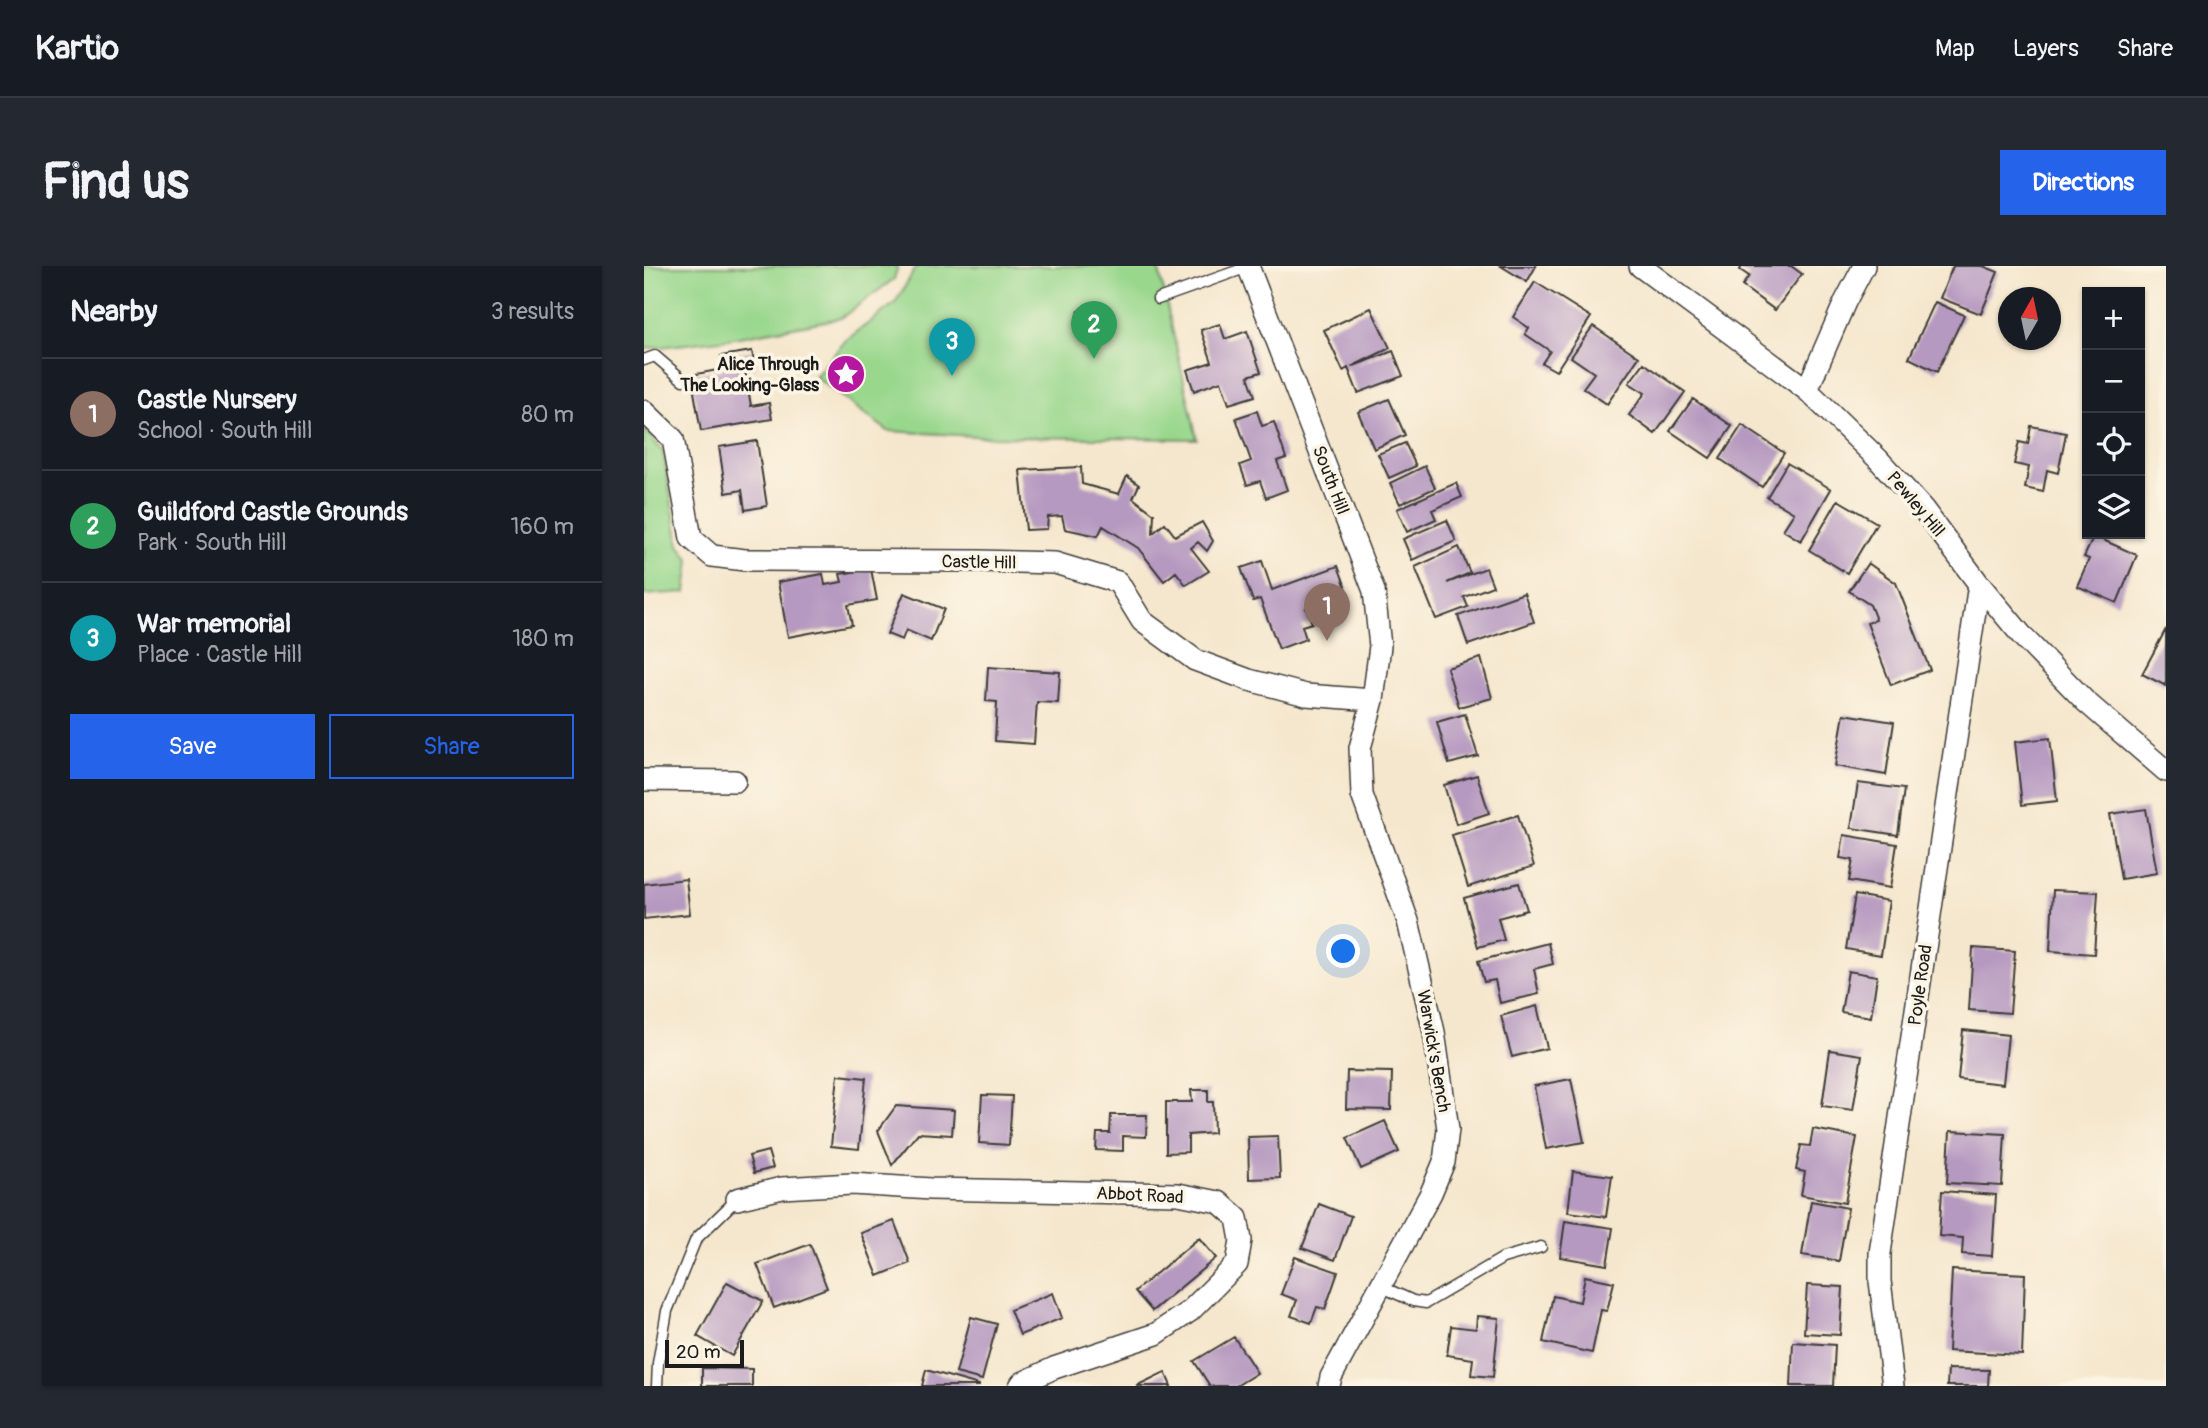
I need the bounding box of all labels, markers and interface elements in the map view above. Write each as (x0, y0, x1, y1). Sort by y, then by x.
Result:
text: Kartio (35, 28, 119, 69)
text: Map (1935, 34, 1975, 63)
text: Layers (2013, 34, 2079, 63)
text: Share (2117, 34, 2173, 63)
button: Directions (2000, 150, 2166, 215)
text: Find us (42, 152, 189, 213)
north arrow (1998, 287, 2061, 350)
map controls (2082, 287, 2145, 539)
button: + (2082, 287, 2145, 350)
text: Nearby (70, 293, 157, 330)
text: 3 results (491, 297, 574, 326)
pin: 2 (1071, 301, 1117, 359)
pin: 3 (929, 318, 975, 376)
button: − (2082, 350, 2145, 413)
place label: Alice Through The Looking-Glass (679, 353, 820, 397)
place icon: Alice Through The Looking-Glass (825, 353, 867, 395)
text: Castle Nursery (137, 384, 297, 416)
text: 1 (89, 400, 98, 429)
text: 80 m (521, 400, 574, 429)
button: locate (2082, 413, 2145, 476)
text: School · South Hill (137, 416, 312, 445)
street label: South Hill (1307, 442, 1354, 518)
street label: Pewley Hill (1881, 467, 1950, 542)
button: layers (2082, 476, 2145, 539)
text: Guildford Castle Grounds (137, 496, 408, 528)
text: 2 (87, 512, 99, 541)
text: 160 m (510, 512, 574, 541)
text: Park · South Hill (137, 528, 287, 557)
street label: Castle Hill (941, 550, 1017, 575)
pin: 1 (1304, 583, 1350, 641)
text: War memorial (137, 608, 291, 640)
text: 3 (87, 624, 99, 653)
text: 180 m (512, 624, 574, 653)
text: Place · Castle Hill (137, 640, 302, 669)
button: Save (70, 714, 315, 779)
button: Share (329, 714, 574, 779)
your location (1326, 934, 1360, 968)
street label: Poyle Road (1903, 943, 1938, 1027)
street label: Warwick's Bench (1411, 988, 1456, 1114)
street label: Abbot Road (1096, 1182, 1184, 1209)
scale bar (665, 1337, 744, 1369)
text: 20 m (676, 1340, 721, 1364)

